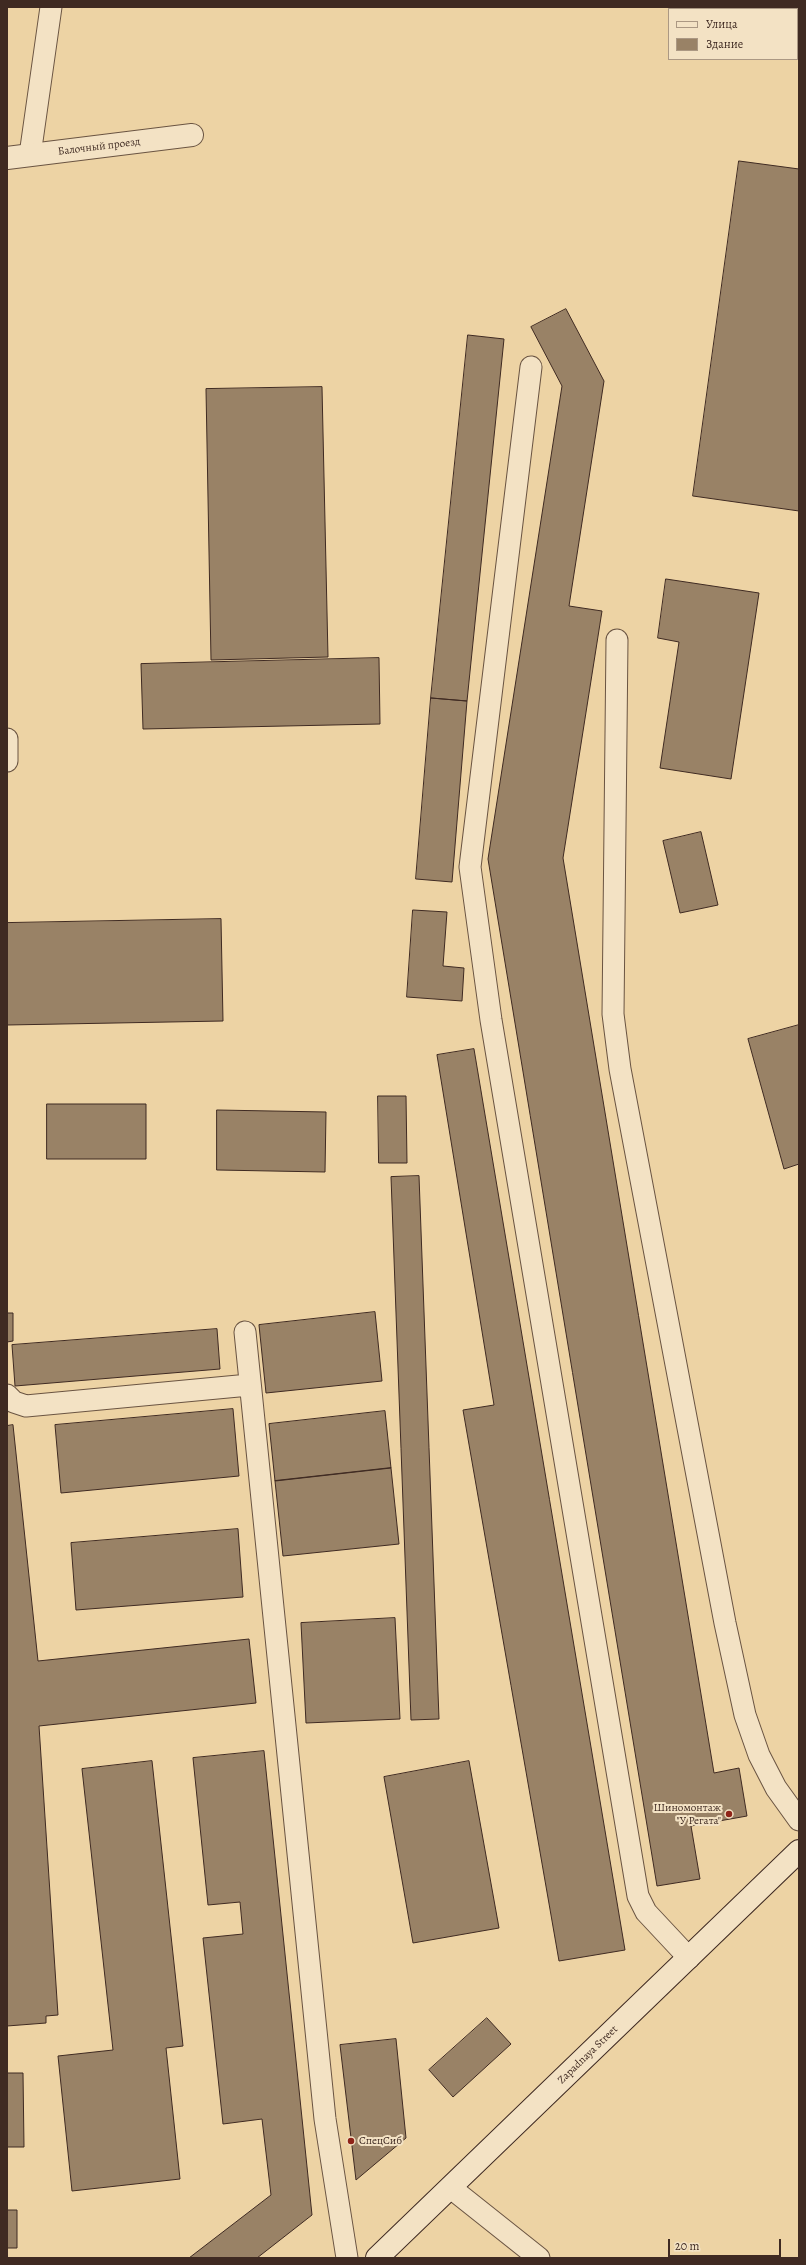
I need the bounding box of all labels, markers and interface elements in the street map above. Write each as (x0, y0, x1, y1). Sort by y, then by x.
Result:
legend (668, 8, 798, 60)
text: Улица (706, 16, 737, 32)
text: Здание (706, 36, 743, 52)
street label: Балочный проезд (57, 135, 141, 159)
place label: Шиномонтаж "У Регата" (653, 1801, 721, 1827)
marker: Шиномонтаж "У Регата" (724, 1809, 734, 1819)
street label: Zapadnaya Street (555, 2023, 621, 2087)
place label: СпецСиб (359, 2134, 402, 2148)
marker: СпецСиб (346, 2136, 356, 2146)
scale bar (670, 2231, 783, 2257)
text: 20 m (675, 2238, 699, 2254)

